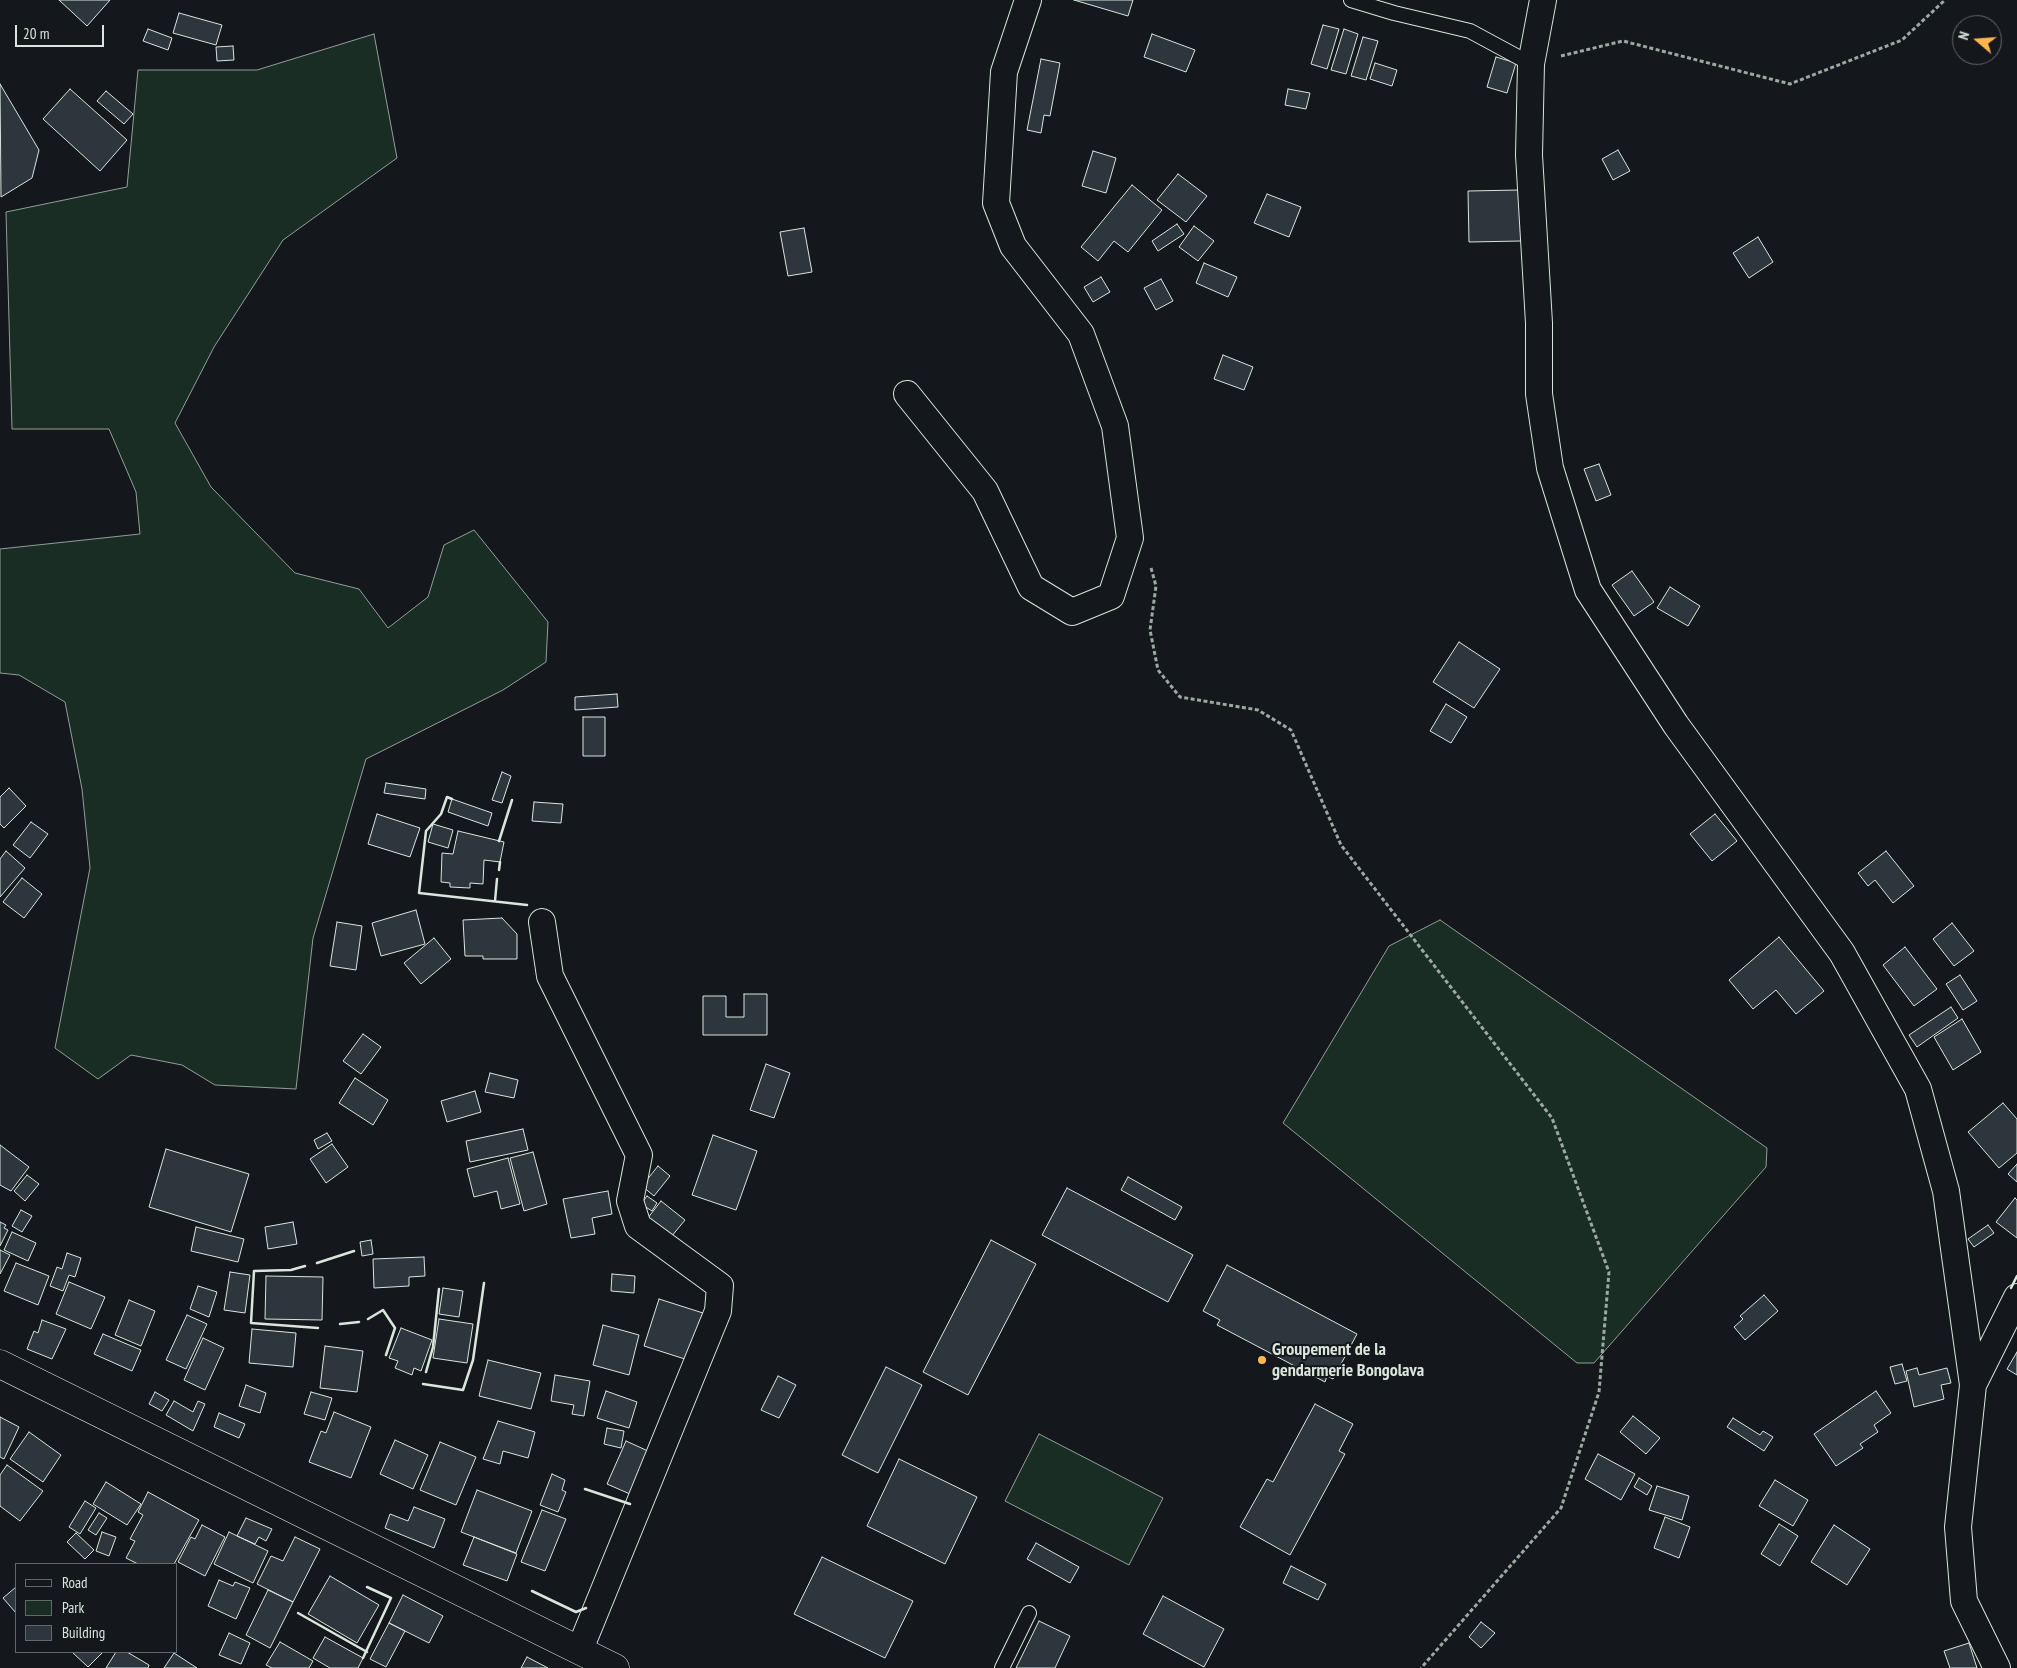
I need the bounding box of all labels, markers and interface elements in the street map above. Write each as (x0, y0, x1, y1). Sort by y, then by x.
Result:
scale bar (18, 15, 106, 47)
north arrow (1952, 15, 2002, 65)
text: 20 m (23, 24, 49, 43)
text: N (1954, 29, 1973, 42)
place label: Groupement de la gendarmerie Bongolava (1272, 1339, 1424, 1382)
marker: Groupement de la gendarmerie Bongolava (1256, 1354, 1268, 1366)
legend (15, 1563, 178, 1653)
text: Road (62, 1573, 88, 1592)
text: Park (62, 1598, 84, 1617)
text: Building (62, 1623, 105, 1642)

